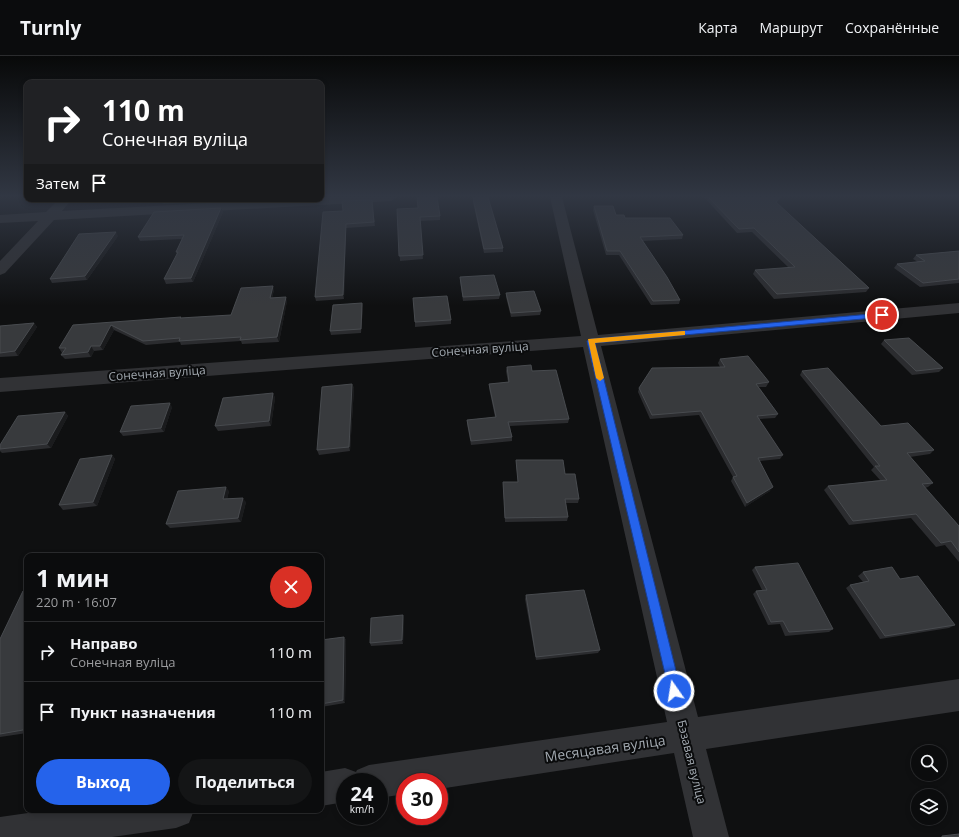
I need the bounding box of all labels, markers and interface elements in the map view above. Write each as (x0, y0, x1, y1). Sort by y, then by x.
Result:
text: Turnly (20, 15, 81, 41)
text: Карта (698, 18, 737, 37)
text: Маршрут (759, 18, 823, 37)
text: Сохранённые (845, 18, 939, 37)
text: 110 m (102, 91, 185, 129)
icon: right (36, 96, 88, 148)
text: Сонечная вуліца (102, 127, 248, 151)
icon: arrive (88, 172, 110, 194)
text: Затем (36, 173, 80, 193)
pin (865, 298, 899, 332)
icon: arrive (871, 304, 893, 326)
street label: Сонечная вуліца (431, 337, 529, 361)
street label: Сонечная вуліца (108, 361, 206, 385)
text: 1 мин (36, 561, 109, 594)
button: close (270, 566, 312, 608)
text: 220 m · 16:07 (36, 593, 117, 611)
text: Направо (70, 633, 138, 653)
icon: right (36, 641, 58, 663)
text: 110 m (268, 642, 312, 662)
text: Сонечная вуліца (70, 653, 176, 671)
position arrow (653, 670, 695, 712)
icon: arrive (36, 701, 58, 723)
text: Пункт назначения (70, 702, 216, 722)
text: 110 m (268, 702, 312, 722)
street label: Бэзавая вуліца (673, 718, 711, 806)
street label: Месяцавая вуліца (543, 730, 667, 766)
map controls (911, 745, 947, 825)
button: search (911, 745, 947, 781)
button: Выход (36, 759, 170, 805)
button: Поделиться (178, 759, 312, 805)
speed limit sign: 30 (396, 773, 448, 825)
text: 24 (351, 780, 373, 807)
button: layers (911, 789, 947, 825)
text: km/h (350, 802, 374, 816)

